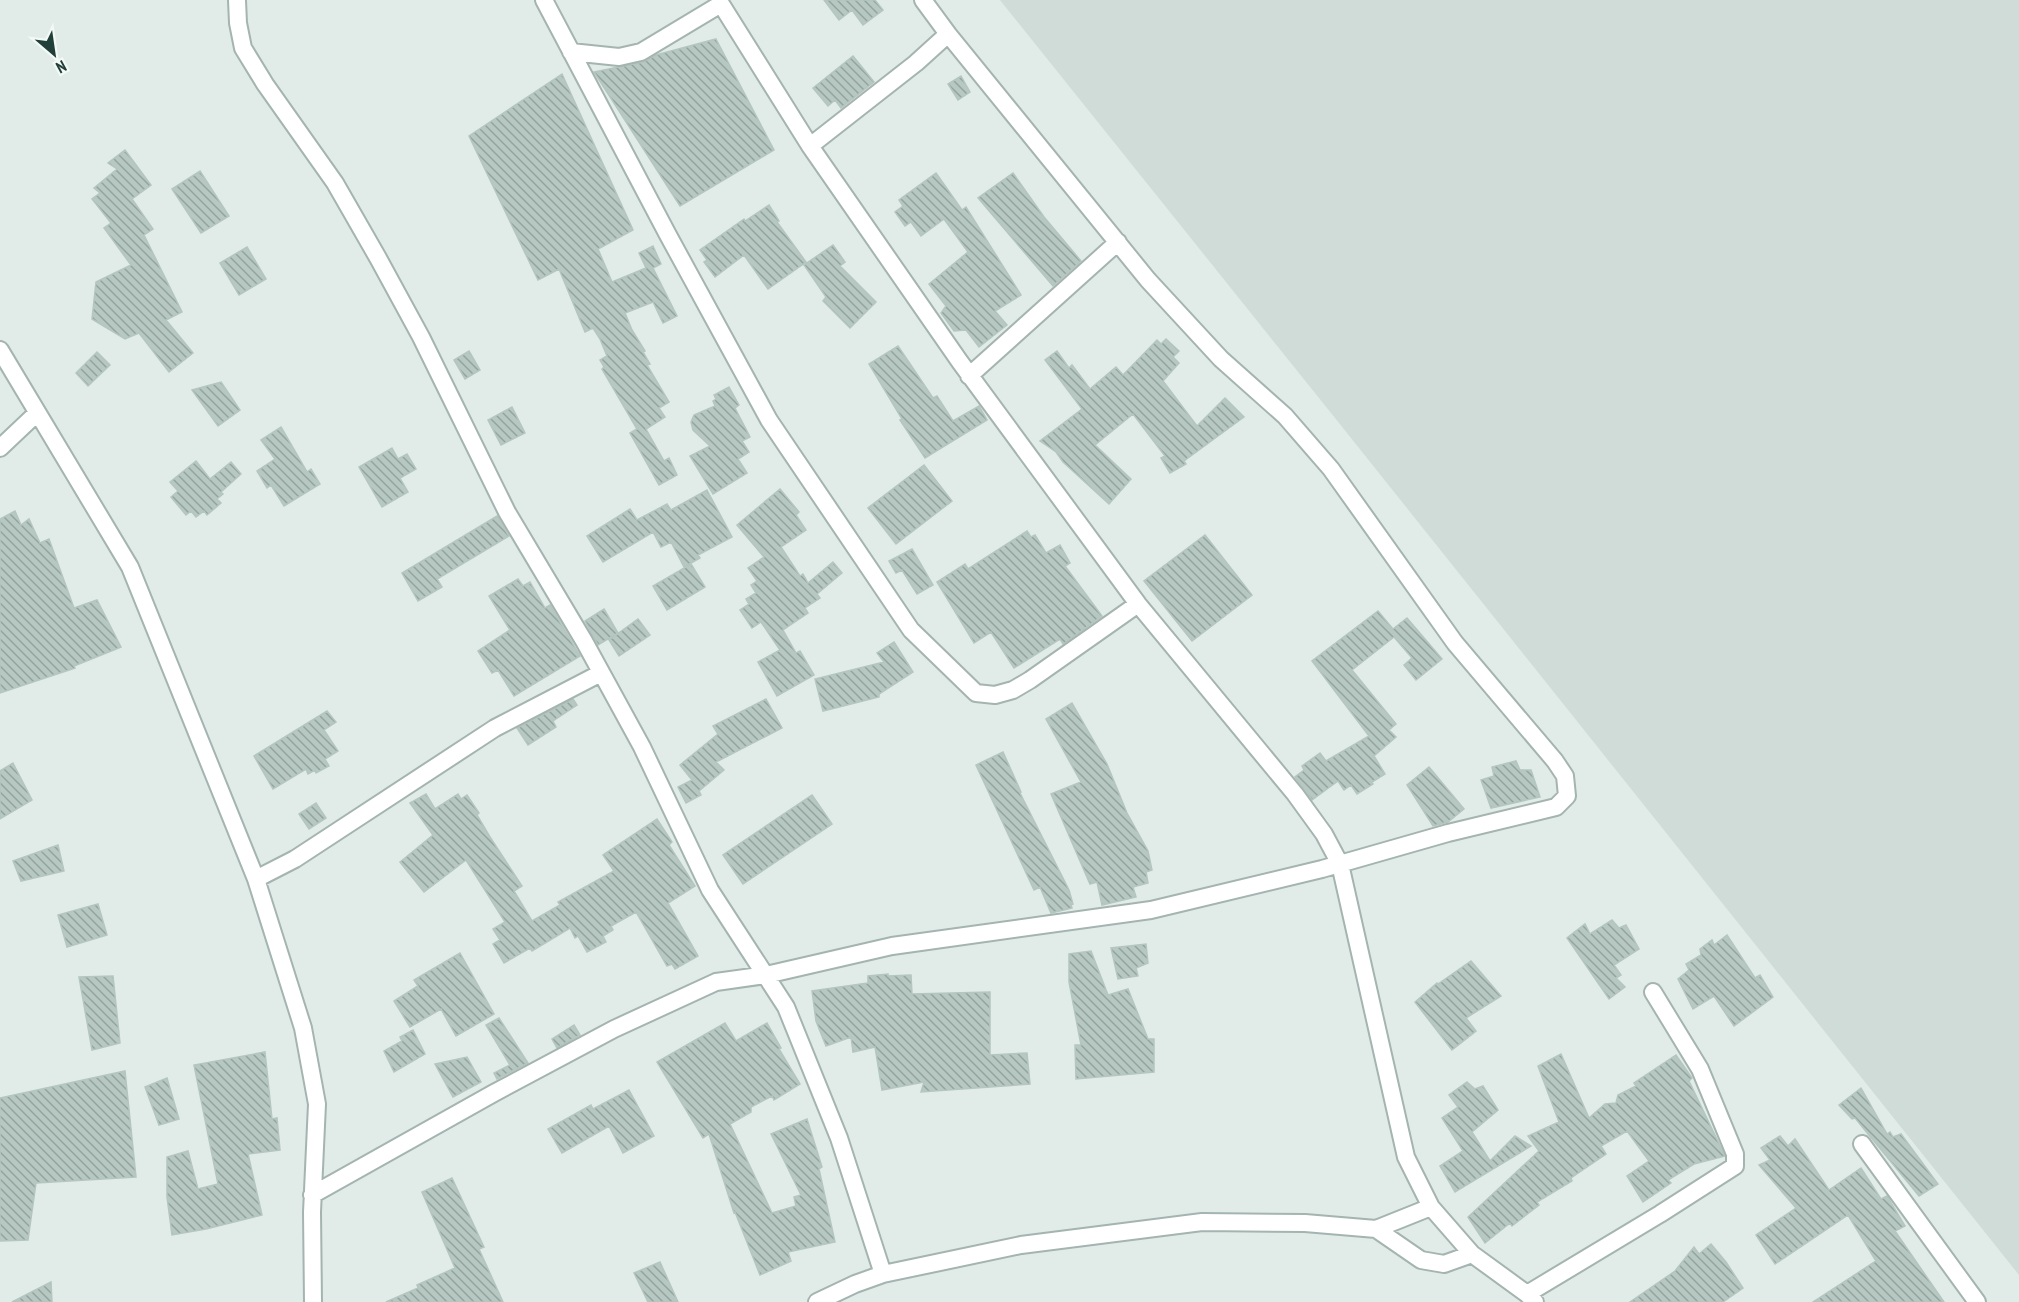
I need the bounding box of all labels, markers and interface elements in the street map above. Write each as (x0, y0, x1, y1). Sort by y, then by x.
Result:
north arrow (24, 24, 84, 84)
text: N (53, 56, 70, 78)

